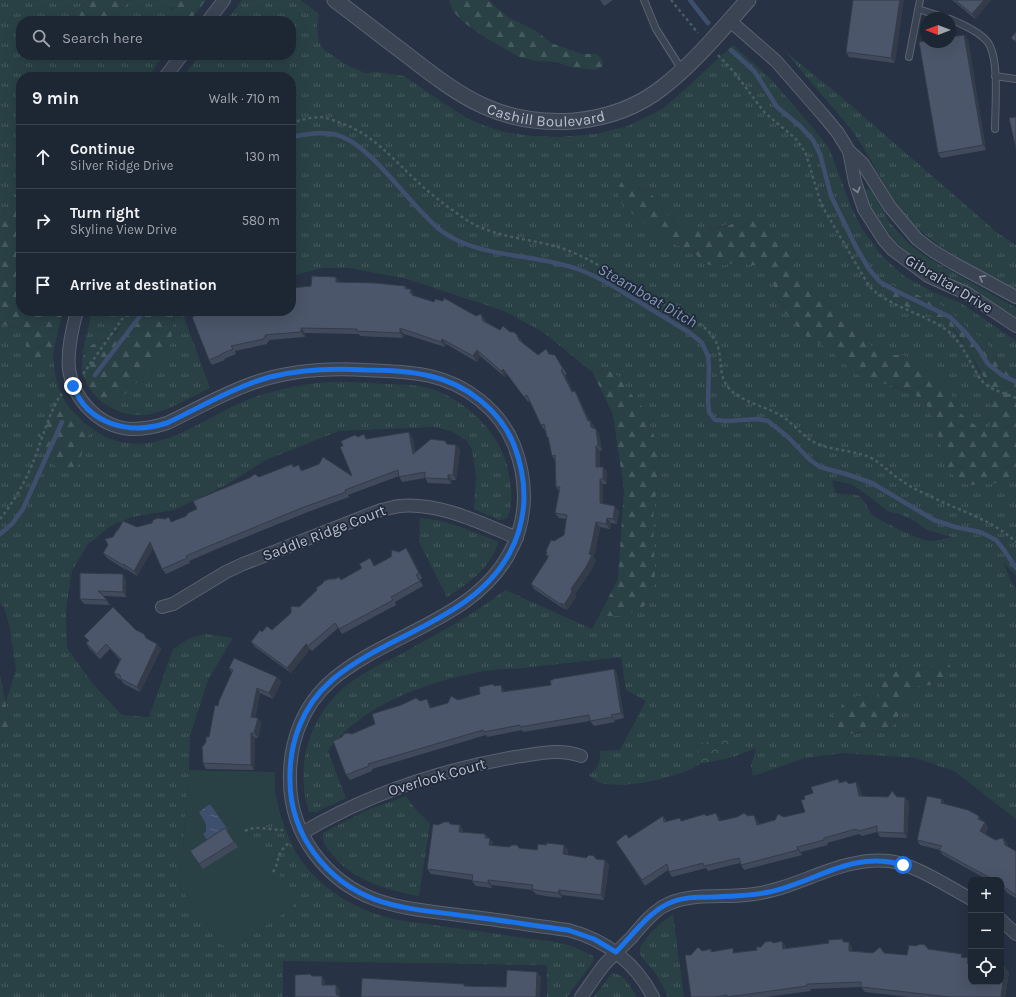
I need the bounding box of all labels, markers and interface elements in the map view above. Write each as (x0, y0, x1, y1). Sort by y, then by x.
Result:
north arrow (920, 12, 956, 48)
search box (16, 16, 296, 60)
icon: search (30, 27, 52, 49)
text: Search here (62, 29, 143, 47)
text: 9 min (32, 88, 79, 108)
text: Walk · 710 m (209, 91, 280, 106)
street label: Cashill Boulevard (484, 99, 607, 131)
text: Continue (70, 140, 135, 158)
icon: ahead (32, 146, 54, 168)
text: 130 m (245, 149, 280, 164)
text: Silver Ridge Drive (70, 158, 173, 173)
one-way arrow (852, 186, 861, 193)
text: Turn right (70, 204, 140, 222)
icon: right (32, 210, 54, 232)
text: 580 m (242, 213, 280, 228)
text: Skyline View Drive (70, 222, 177, 237)
street label: Gibraltar Drive (902, 251, 996, 317)
water label: Steamboat Ditch (595, 259, 701, 332)
icon: arrive (32, 274, 54, 296)
text: Arrive at destination (70, 276, 217, 294)
one-way arrow (978, 276, 986, 283)
route end (64, 377, 82, 395)
street label: Saddle Ridge Court (260, 501, 388, 565)
street label: Overlook Court (386, 754, 488, 800)
route start (894, 856, 912, 874)
map controls (968, 877, 1004, 985)
button: + (968, 877, 1004, 913)
button: − (968, 913, 1004, 949)
button: locate (968, 949, 1004, 985)

